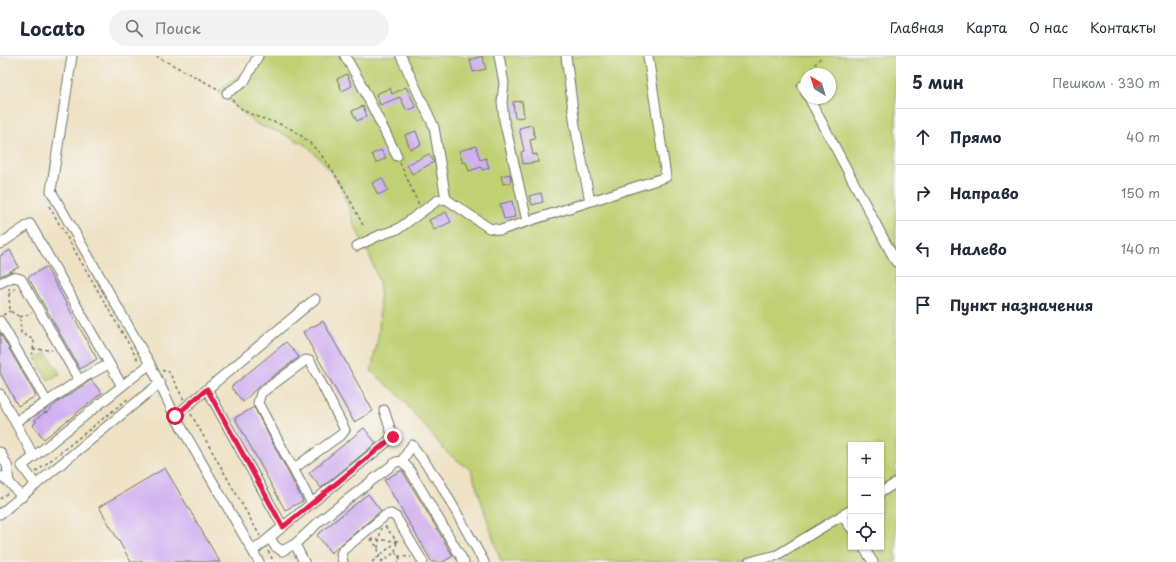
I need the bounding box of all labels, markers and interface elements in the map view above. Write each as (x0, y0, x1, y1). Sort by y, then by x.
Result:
search box (109, 10, 389, 46)
text: Locato (20, 14, 85, 42)
text: Поиск (155, 16, 201, 39)
icon: search (123, 17, 145, 39)
text: Главная (890, 17, 944, 38)
text: Карта (966, 17, 1007, 38)
text: О нас (1029, 17, 1068, 38)
text: Контакты (1090, 17, 1156, 38)
north arrow (800, 68, 836, 104)
text: 5 мин (912, 69, 964, 95)
text: Пешком · 330 m (1052, 73, 1160, 92)
text: Прямо (950, 125, 1001, 148)
icon: ahead (912, 126, 934, 148)
text: 40 m (1126, 127, 1160, 146)
text: Направо (950, 181, 1019, 204)
icon: right (912, 182, 934, 204)
text: 150 m (1121, 183, 1160, 202)
text: Налево (950, 237, 1007, 260)
icon: left (912, 238, 934, 260)
text: 140 m (1121, 239, 1160, 258)
text: Пункт назначения (950, 293, 1093, 316)
icon: arrive (912, 294, 934, 316)
route start (166, 407, 184, 425)
route end (384, 428, 402, 446)
map controls (848, 442, 884, 550)
button: + (848, 442, 884, 478)
button: − (848, 478, 884, 514)
button: locate (848, 514, 884, 550)

